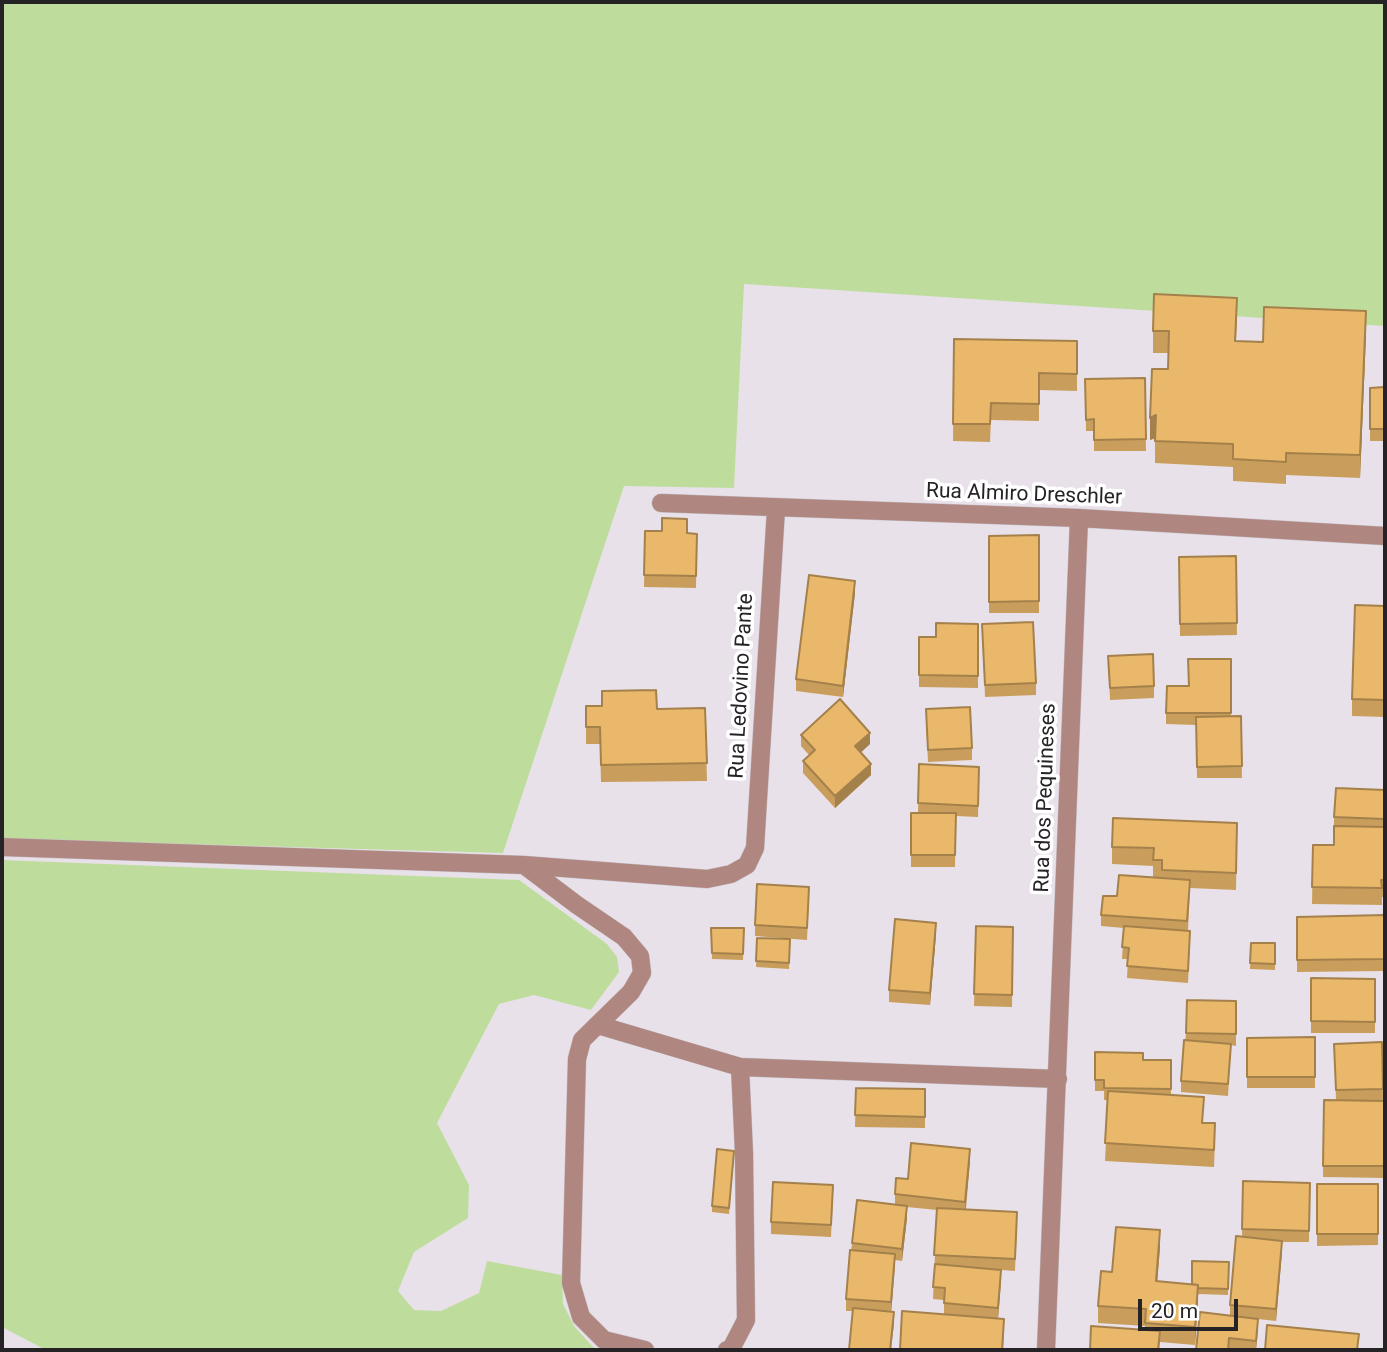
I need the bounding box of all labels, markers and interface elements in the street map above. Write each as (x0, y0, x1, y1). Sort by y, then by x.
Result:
street label: Rua Almiro Dreschler (926, 479, 1122, 511)
street label: Rua Ledovino Pante (725, 593, 759, 779)
street label: Rua dos Pequineses (1030, 703, 1062, 893)
scale bar (1142, 1286, 1242, 1330)
text: 20 m (1151, 1299, 1198, 1323)

